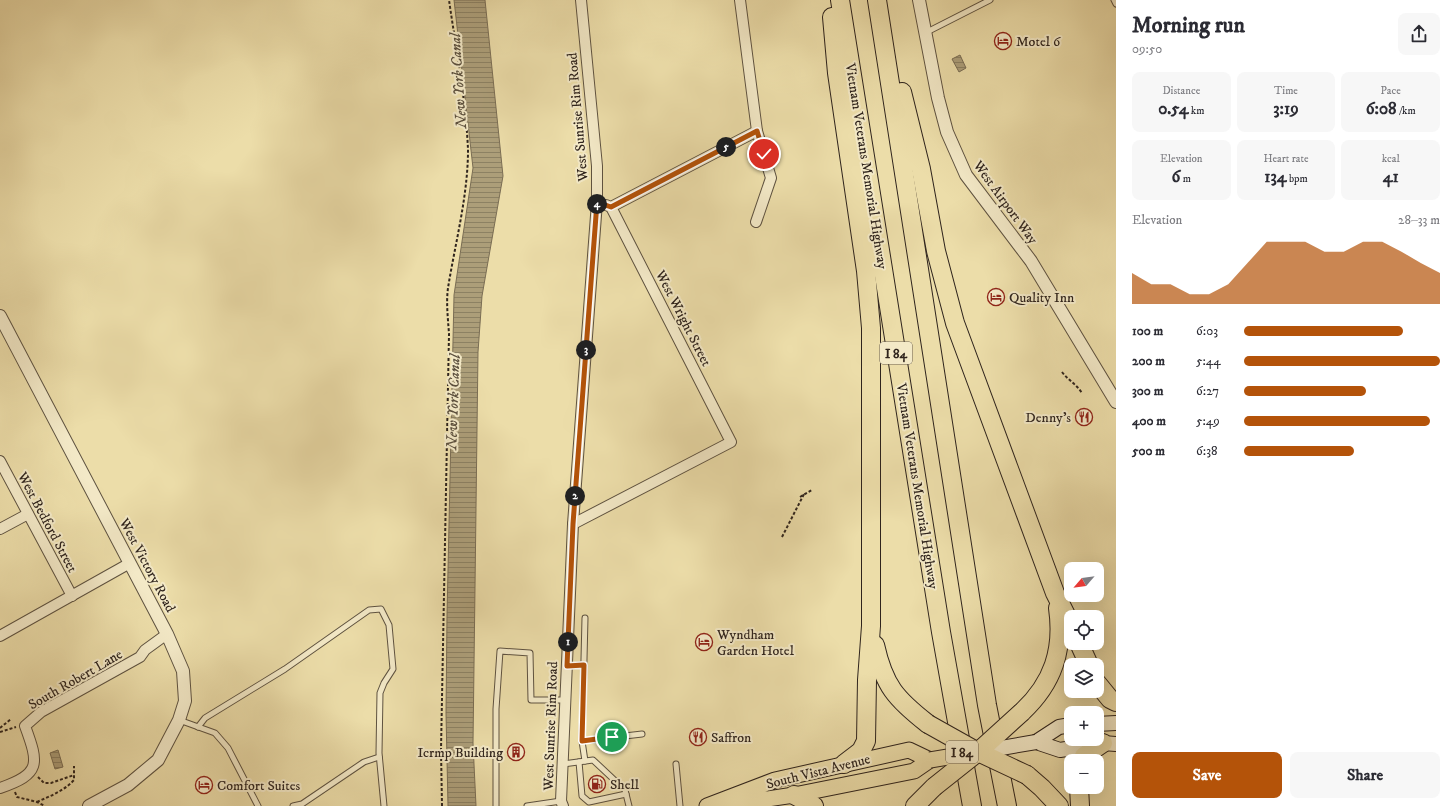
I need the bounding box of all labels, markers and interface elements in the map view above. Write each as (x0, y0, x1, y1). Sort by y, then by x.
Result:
text: Morning run (1132, 12, 1245, 39)
button: share (1398, 13, 1440, 55)
water label: New York Canal (446, 31, 471, 130)
hotel icon: Motel 6 (993, 31, 1013, 51)
place label: Motel 6 (1016, 33, 1061, 51)
text: 09:50 (1132, 41, 1162, 57)
street label: West Sunrise Rim Road (563, 52, 593, 183)
street label: Vietnam Veterans Memorial Highway (841, 61, 891, 271)
text: Distance (1162, 84, 1200, 98)
text: Time (1274, 84, 1298, 98)
text: Pace (1380, 84, 1401, 98)
text: 0.54 (1158, 98, 1188, 120)
text: 3:19 (1273, 98, 1299, 120)
text: 6:08 (1366, 98, 1397, 120)
text: km (1188, 104, 1205, 118)
text: /km (1397, 104, 1416, 118)
pin: 5 (716, 137, 736, 157)
pin (747, 137, 781, 171)
text: 5 (723, 140, 729, 154)
icon: check (753, 143, 775, 165)
text: Elevation (1160, 152, 1203, 166)
text: Heart rate (1263, 152, 1309, 166)
text: kcal (1382, 152, 1400, 166)
street label: West Airport Way (968, 157, 1042, 248)
text: 6 (1172, 166, 1180, 188)
text: 134 (1264, 166, 1287, 188)
text: 41 (1383, 166, 1399, 188)
text: m (1180, 172, 1191, 186)
text: bpm (1287, 172, 1308, 186)
pin: 4 (587, 194, 607, 214)
text: 4 (594, 197, 600, 211)
text: Elevation (1132, 212, 1182, 228)
text: 28–33 m (1398, 212, 1440, 228)
street label: West Wright Street (651, 266, 715, 370)
hotel icon: Quality Inn (986, 287, 1006, 307)
place label: Quality Inn (1009, 289, 1075, 307)
text: 100 m (1132, 323, 1163, 339)
text: 6:03 (1196, 323, 1218, 339)
pin: 3 (576, 340, 596, 360)
road number: I 84 (880, 342, 912, 364)
text: 3 (584, 343, 588, 357)
water label: New York Canal (442, 352, 465, 451)
text: 200 m (1132, 353, 1165, 369)
text: 5:44 (1196, 353, 1221, 369)
street label: Vietnam Veterans Memorial Highway (892, 381, 942, 591)
text: 300 m (1132, 383, 1163, 399)
text: 6:27 (1196, 383, 1219, 399)
restaurant icon: Denny's (1074, 407, 1094, 427)
place label: Denny's (1025, 409, 1071, 427)
text: 400 m (1132, 413, 1166, 429)
text: 5:49 (1196, 413, 1220, 429)
text: 500 m (1132, 443, 1165, 459)
text: 6:38 (1196, 443, 1218, 459)
street label: West Bedford Street (13, 468, 81, 576)
pin: 2 (565, 486, 585, 506)
text: 2 (572, 489, 578, 503)
street label: West Victory Road (114, 515, 179, 615)
north arrow (1064, 562, 1104, 602)
map controls (1064, 562, 1104, 794)
button: locate (1064, 610, 1104, 650)
place label: Wyndham Garden Hotel (716, 626, 795, 660)
pin: 1 (558, 632, 578, 652)
hotel icon: Wyndham Garden Hotel (694, 632, 714, 652)
text: 1 (566, 635, 570, 649)
street label: South Robert Lane (25, 645, 126, 714)
button: layers (1064, 658, 1104, 698)
street label: West Sunrise Rim Road (540, 661, 562, 792)
button: + (1064, 706, 1104, 746)
pin (595, 720, 629, 754)
icon: arrive (601, 726, 623, 748)
restaurant icon: Saffron (688, 727, 708, 747)
place label: Saffron (711, 729, 752, 747)
road number: I 84 (946, 741, 978, 763)
building icon: Icrmp Building (506, 742, 526, 762)
place label: Icrmp Building (417, 744, 503, 762)
street label: South Vista Avenue (764, 750, 872, 794)
button: Save (1132, 752, 1282, 798)
button: Share (1290, 752, 1440, 798)
button: − (1064, 754, 1104, 794)
fuel station icon: Shell (587, 774, 607, 794)
hotel icon: Comfort Suites (194, 775, 214, 795)
place label: Shell (610, 776, 640, 794)
place label: Comfort Suites (217, 777, 300, 795)

